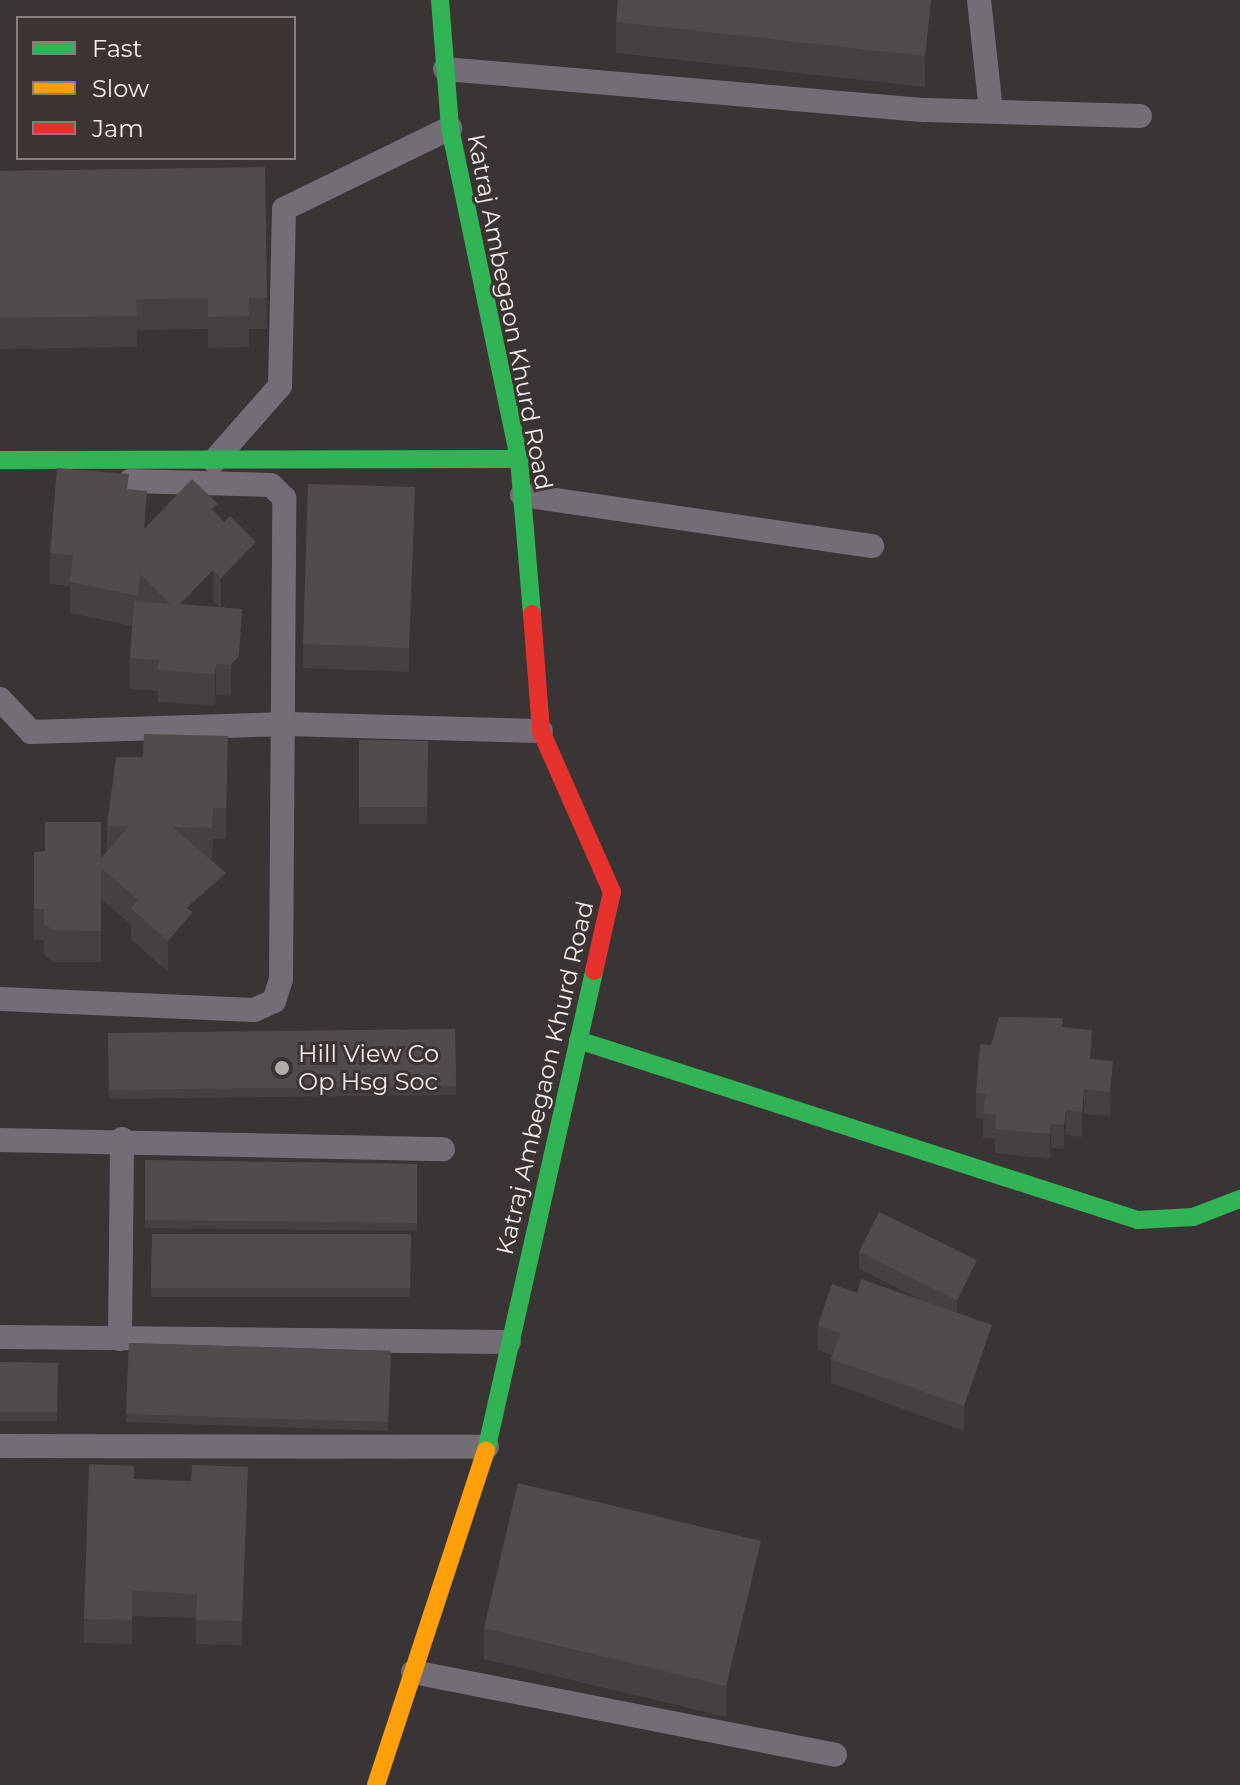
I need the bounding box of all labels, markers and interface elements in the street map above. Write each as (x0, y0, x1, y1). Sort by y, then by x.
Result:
legend (16, 16, 296, 160)
text: Fast (92, 34, 142, 63)
text: Slow (92, 74, 149, 103)
text: Jam (92, 114, 144, 143)
street label: Katraj Ambegaon Khurd Road (461, 132, 559, 492)
street label: Katraj Ambegaon Khurd Road (490, 898, 600, 1258)
place label: Hill View Co Op Hsg Soc (298, 1040, 439, 1096)
marker: Hill View Co Op Hsg Soc (273, 1059, 291, 1077)

